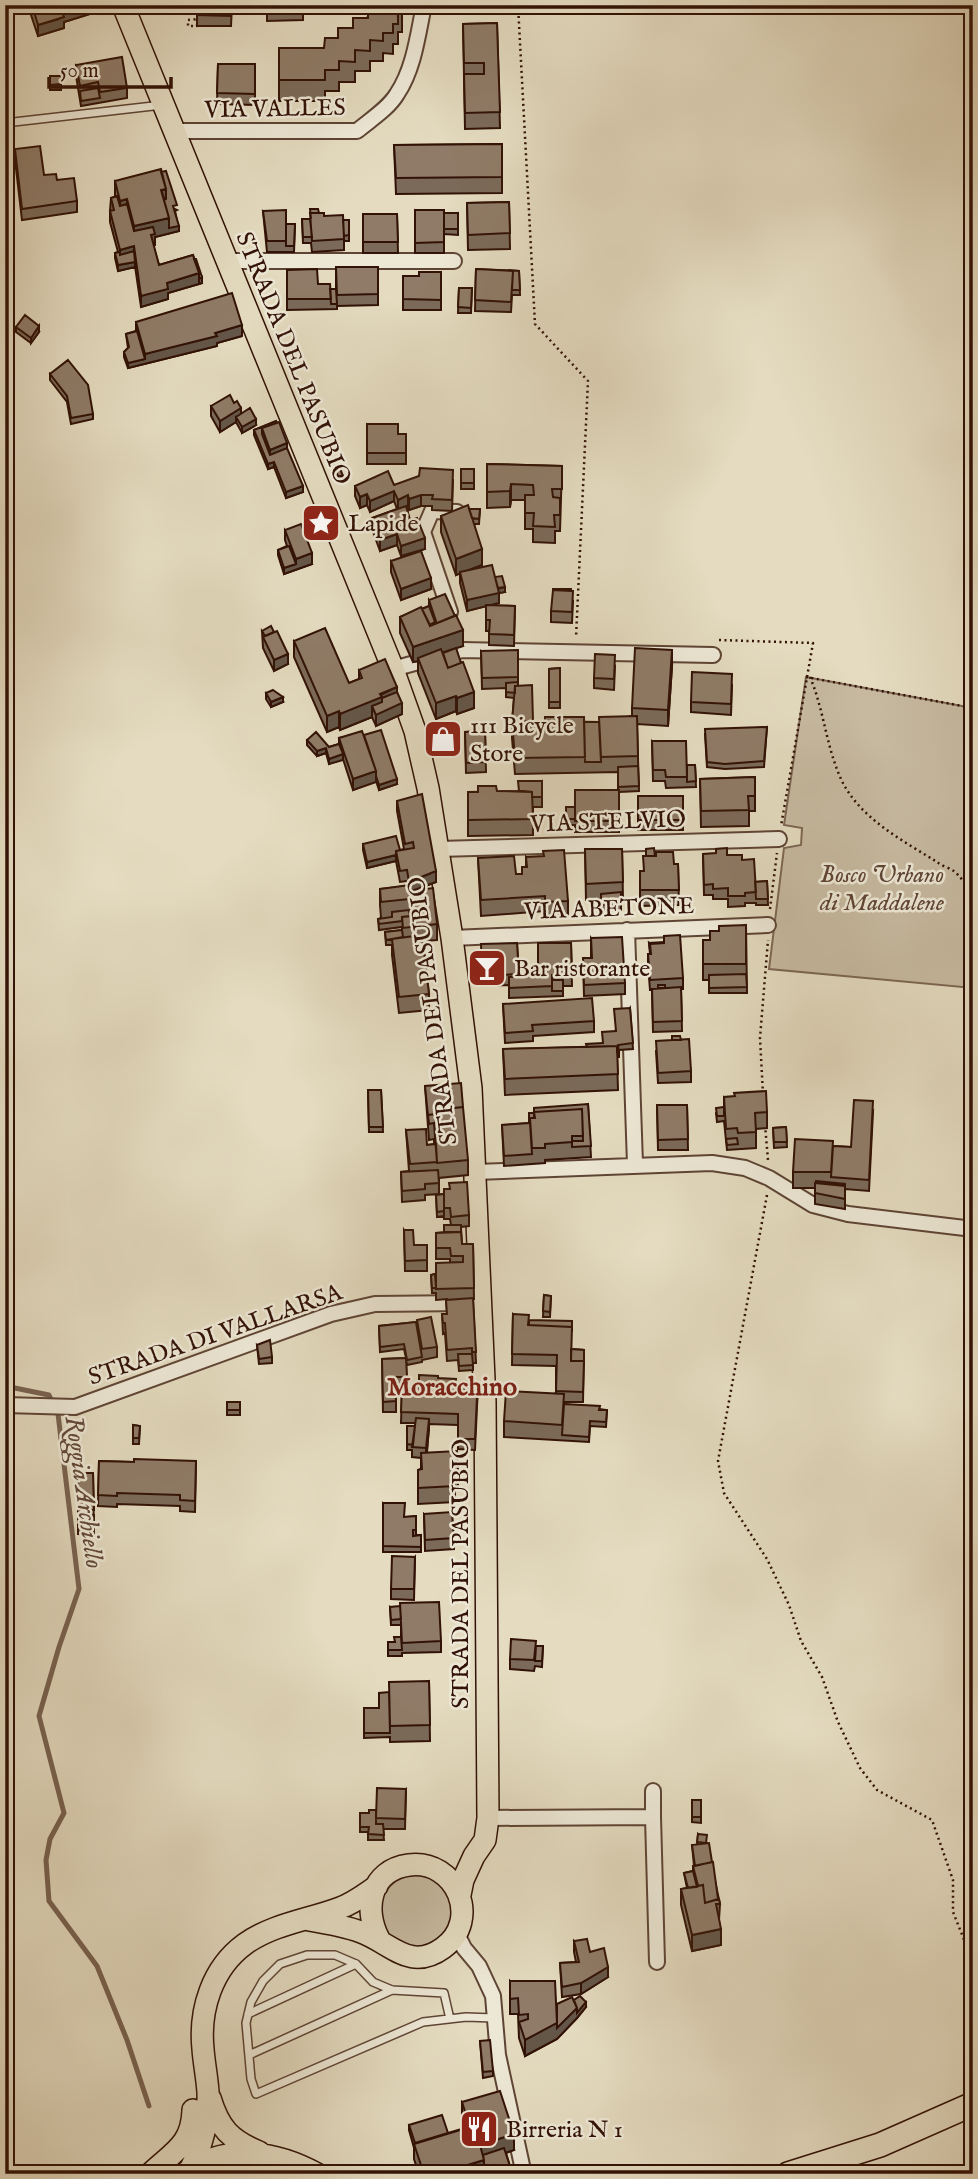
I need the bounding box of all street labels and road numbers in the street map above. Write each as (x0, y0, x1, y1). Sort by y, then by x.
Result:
street label: VIA VALLES (203, 93, 346, 126)
street label: STRADA DEL PASUBIO (228, 228, 358, 490)
street label: VIA STELVIO (529, 804, 687, 841)
street label: STRADA DEL PASUBIO (402, 875, 465, 1147)
street label: VIA ABETONE (522, 891, 695, 928)
street label: STRADA DI VALLARSA (84, 1277, 347, 1393)
street label: STRADA DEL PASUBIO (446, 1439, 477, 1709)

